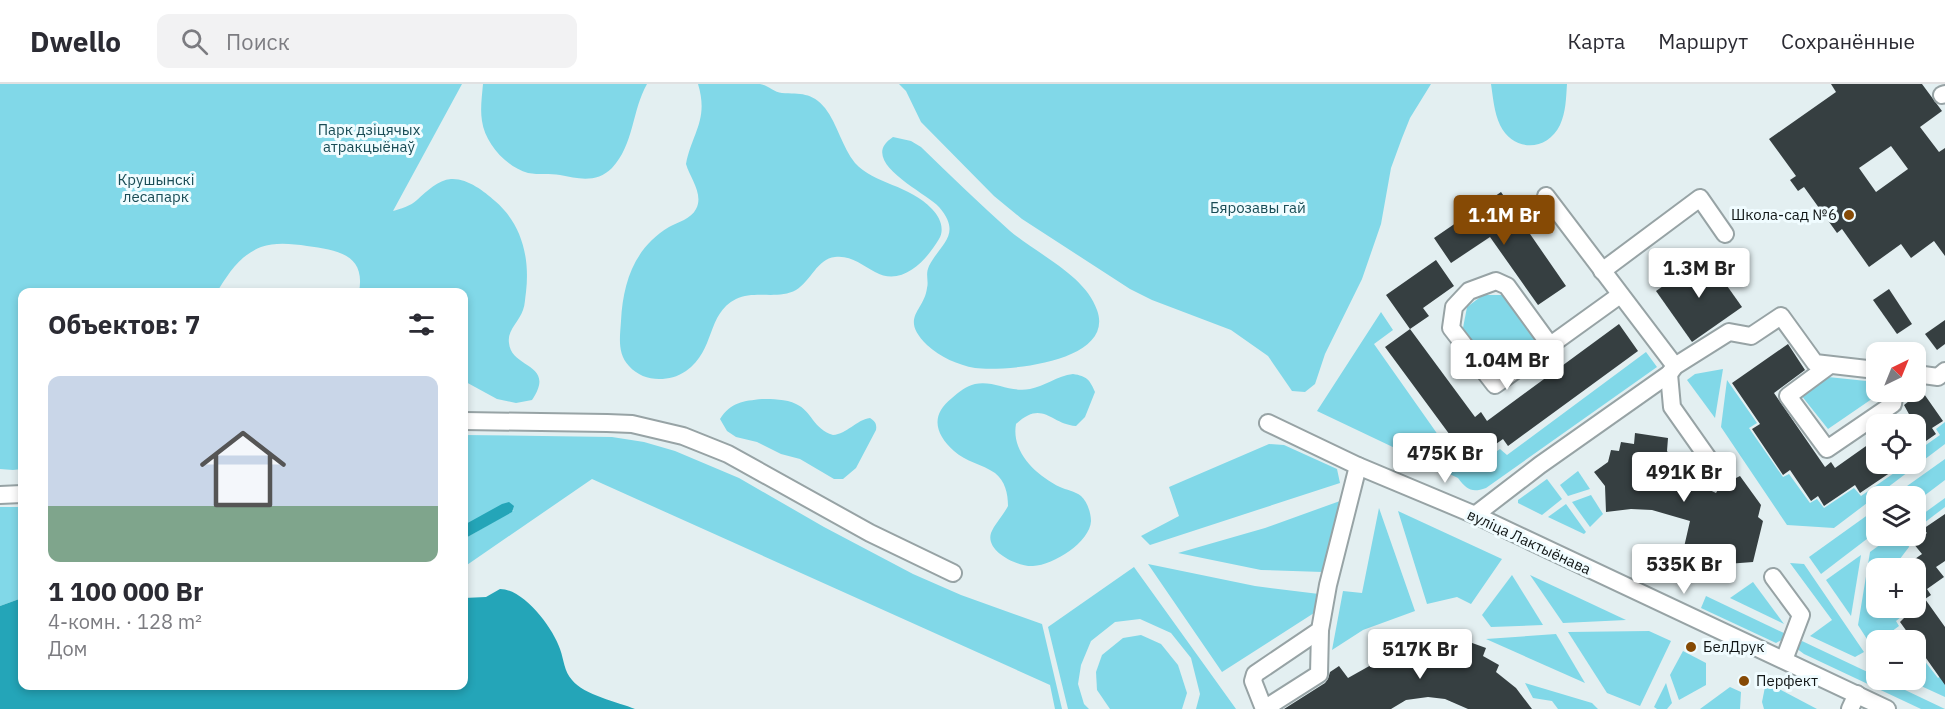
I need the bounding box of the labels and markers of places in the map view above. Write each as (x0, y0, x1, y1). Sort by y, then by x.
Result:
pin: 1.1M Br (1449, 195, 1559, 246)
place label: Школа-сад №6 (1731, 205, 1837, 224)
marker: Школа-сад №6 (1842, 208, 1856, 222)
pin: 1.3M Br (1644, 248, 1754, 299)
pin: 1.04M Br (1445, 340, 1569, 391)
pin: 475K Br (1390, 433, 1500, 484)
pin: 491K Br (1629, 452, 1739, 503)
pin: 535K Br (1629, 544, 1739, 595)
pin: 517K Br (1365, 629, 1475, 680)
place label: БелДрук (1703, 637, 1765, 656)
marker: БелДрук (1684, 640, 1698, 654)
place label: Перфект (1756, 671, 1818, 690)
marker: Перфект (1737, 674, 1751, 688)

